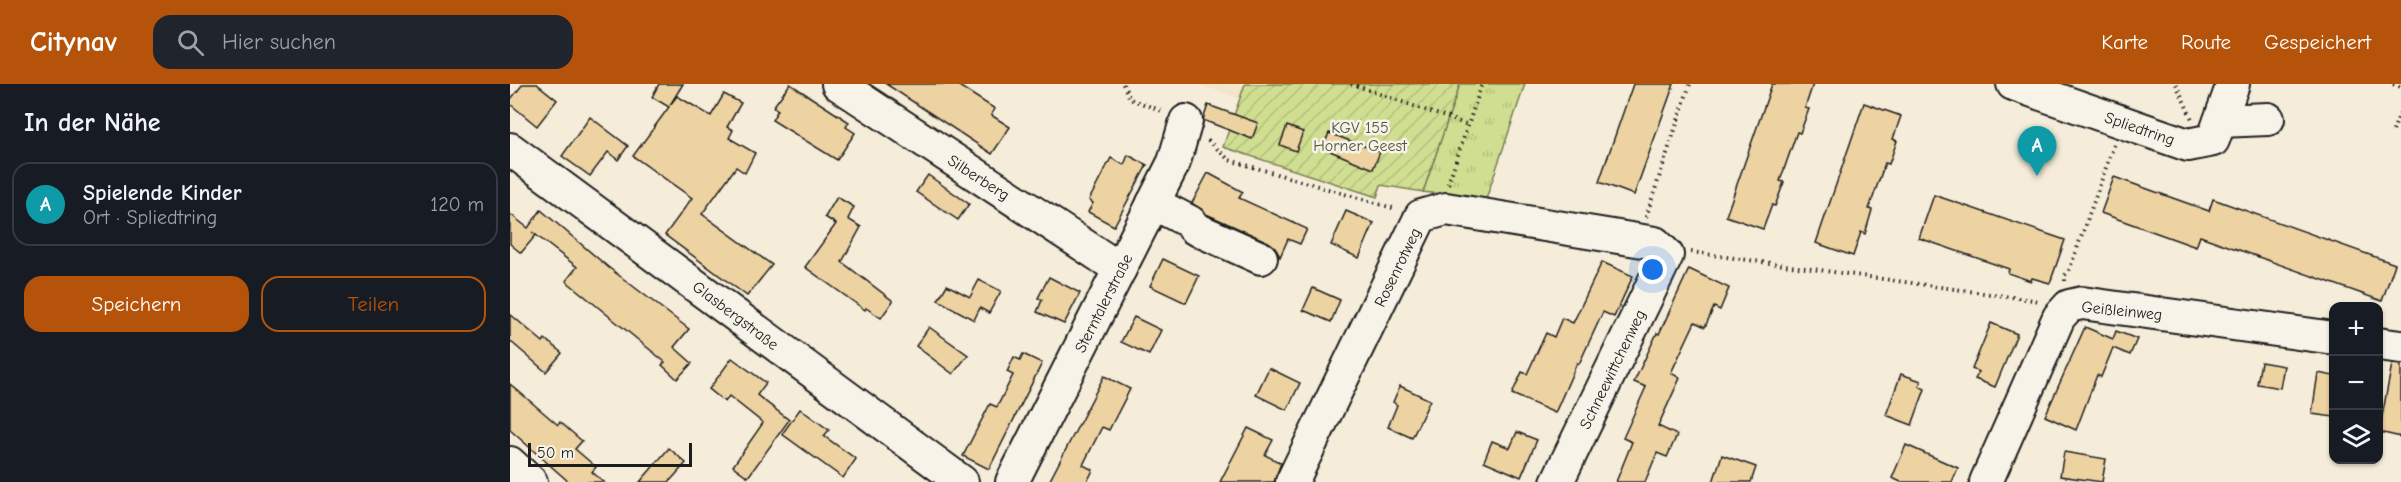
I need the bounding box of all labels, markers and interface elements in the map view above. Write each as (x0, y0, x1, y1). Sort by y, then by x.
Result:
search box (153, 15, 573, 69)
text: Citynav (30, 26, 117, 58)
icon: search (174, 26, 207, 59)
text: Hier suchen (222, 29, 336, 55)
text: Karte (2101, 30, 2148, 54)
text: Route (2181, 30, 2231, 54)
text: Gespeichert (2264, 30, 2371, 54)
text: In der Nähe (24, 108, 161, 138)
street label: Spliedtring (2102, 109, 2177, 149)
park label: KGV 155 Horner Geest (1313, 119, 1407, 155)
pin: A (2018, 126, 2056, 176)
street label: Silberberg (944, 151, 1013, 204)
text: Spielende Kinder (83, 180, 242, 206)
text: A (40, 193, 51, 216)
text: 120 m (430, 193, 484, 216)
text: Ort · Spliedtring (83, 206, 217, 229)
street label: Rosenrotweg (1371, 225, 1425, 310)
street label: Sterntalerstraße (1071, 251, 1137, 356)
your location (1638, 255, 1667, 284)
button: Speichern (24, 276, 249, 332)
button: Teilen (261, 276, 486, 332)
street label: Glasbergstraße (689, 278, 782, 354)
street label: Geißleinweg (2081, 298, 2163, 324)
map controls (2329, 302, 2383, 464)
button: + (2329, 302, 2383, 356)
street label: Schneewittchenweg (1576, 307, 1650, 432)
button: − (2329, 356, 2383, 410)
button: layers (2329, 410, 2383, 464)
scale bar (528, 440, 692, 468)
text: 50 m (537, 444, 574, 462)

